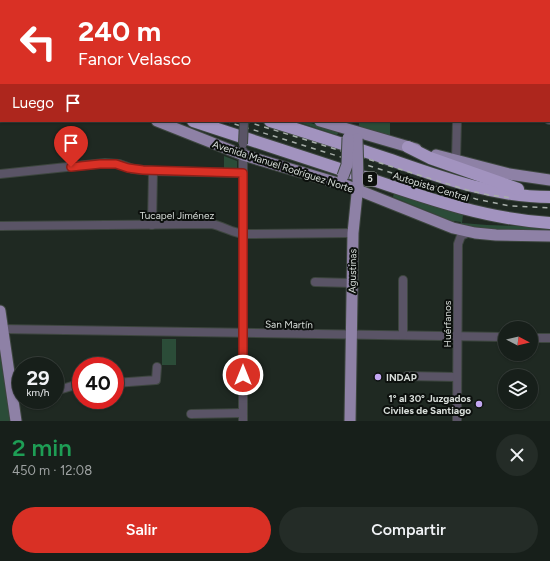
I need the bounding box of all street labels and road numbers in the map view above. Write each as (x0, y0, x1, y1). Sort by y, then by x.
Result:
street label: Avenida Manuel Rodríguez Norte (211, 138, 355, 196)
street label: Autopista Central (391, 169, 470, 204)
road number: 5 (363, 172, 377, 186)
street label: Tucapel Jiménez (140, 209, 214, 222)
street label: Agustinas (346, 248, 359, 293)
street label: Huérfanos (441, 300, 454, 347)
street label: San Martín (265, 318, 313, 331)

